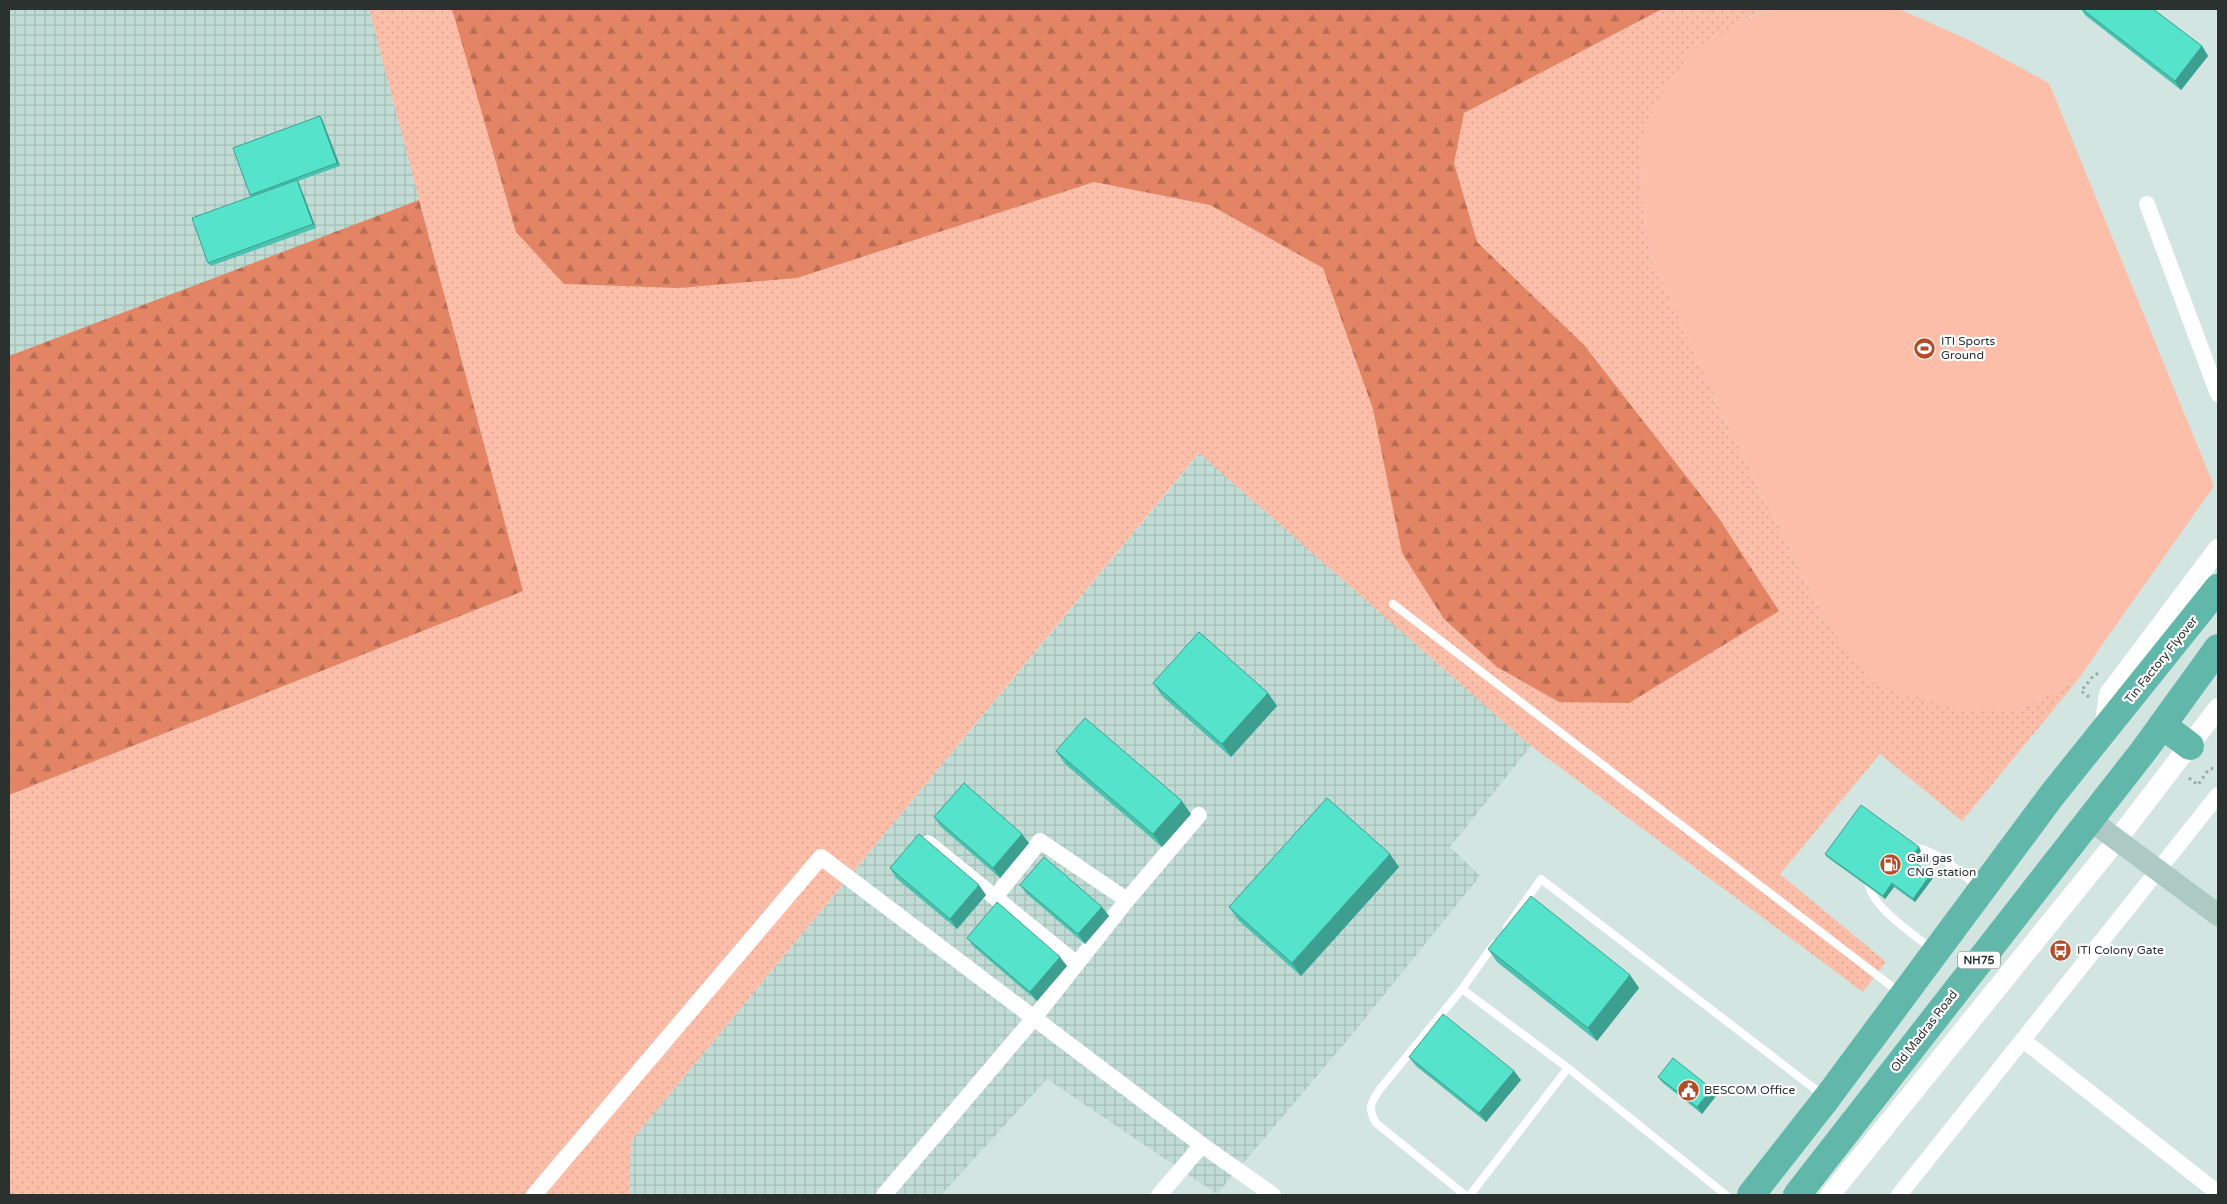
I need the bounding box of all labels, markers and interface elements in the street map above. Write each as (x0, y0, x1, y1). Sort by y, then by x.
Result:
place label: ITI Sports Ground (1941, 334, 1996, 362)
sports icon: ITI Sports Ground (1913, 336, 1937, 360)
street label: Tin Factory Flyover (2122, 614, 2201, 706)
place label: Gail gas CNG station (1907, 851, 1976, 879)
fuel station icon: Gail gas CNG station (1879, 853, 1903, 877)
bus stop icon: ITI Colony Gate (2049, 938, 2073, 962)
place label: ITI Colony Gate (2077, 943, 2164, 957)
road number: NH75 (1958, 952, 2000, 968)
street label: Old Madras Road (1888, 987, 1960, 1075)
public building icon: BESCOM Office (1676, 1078, 1700, 1102)
place label: BESCOM Office (1704, 1083, 1795, 1097)

